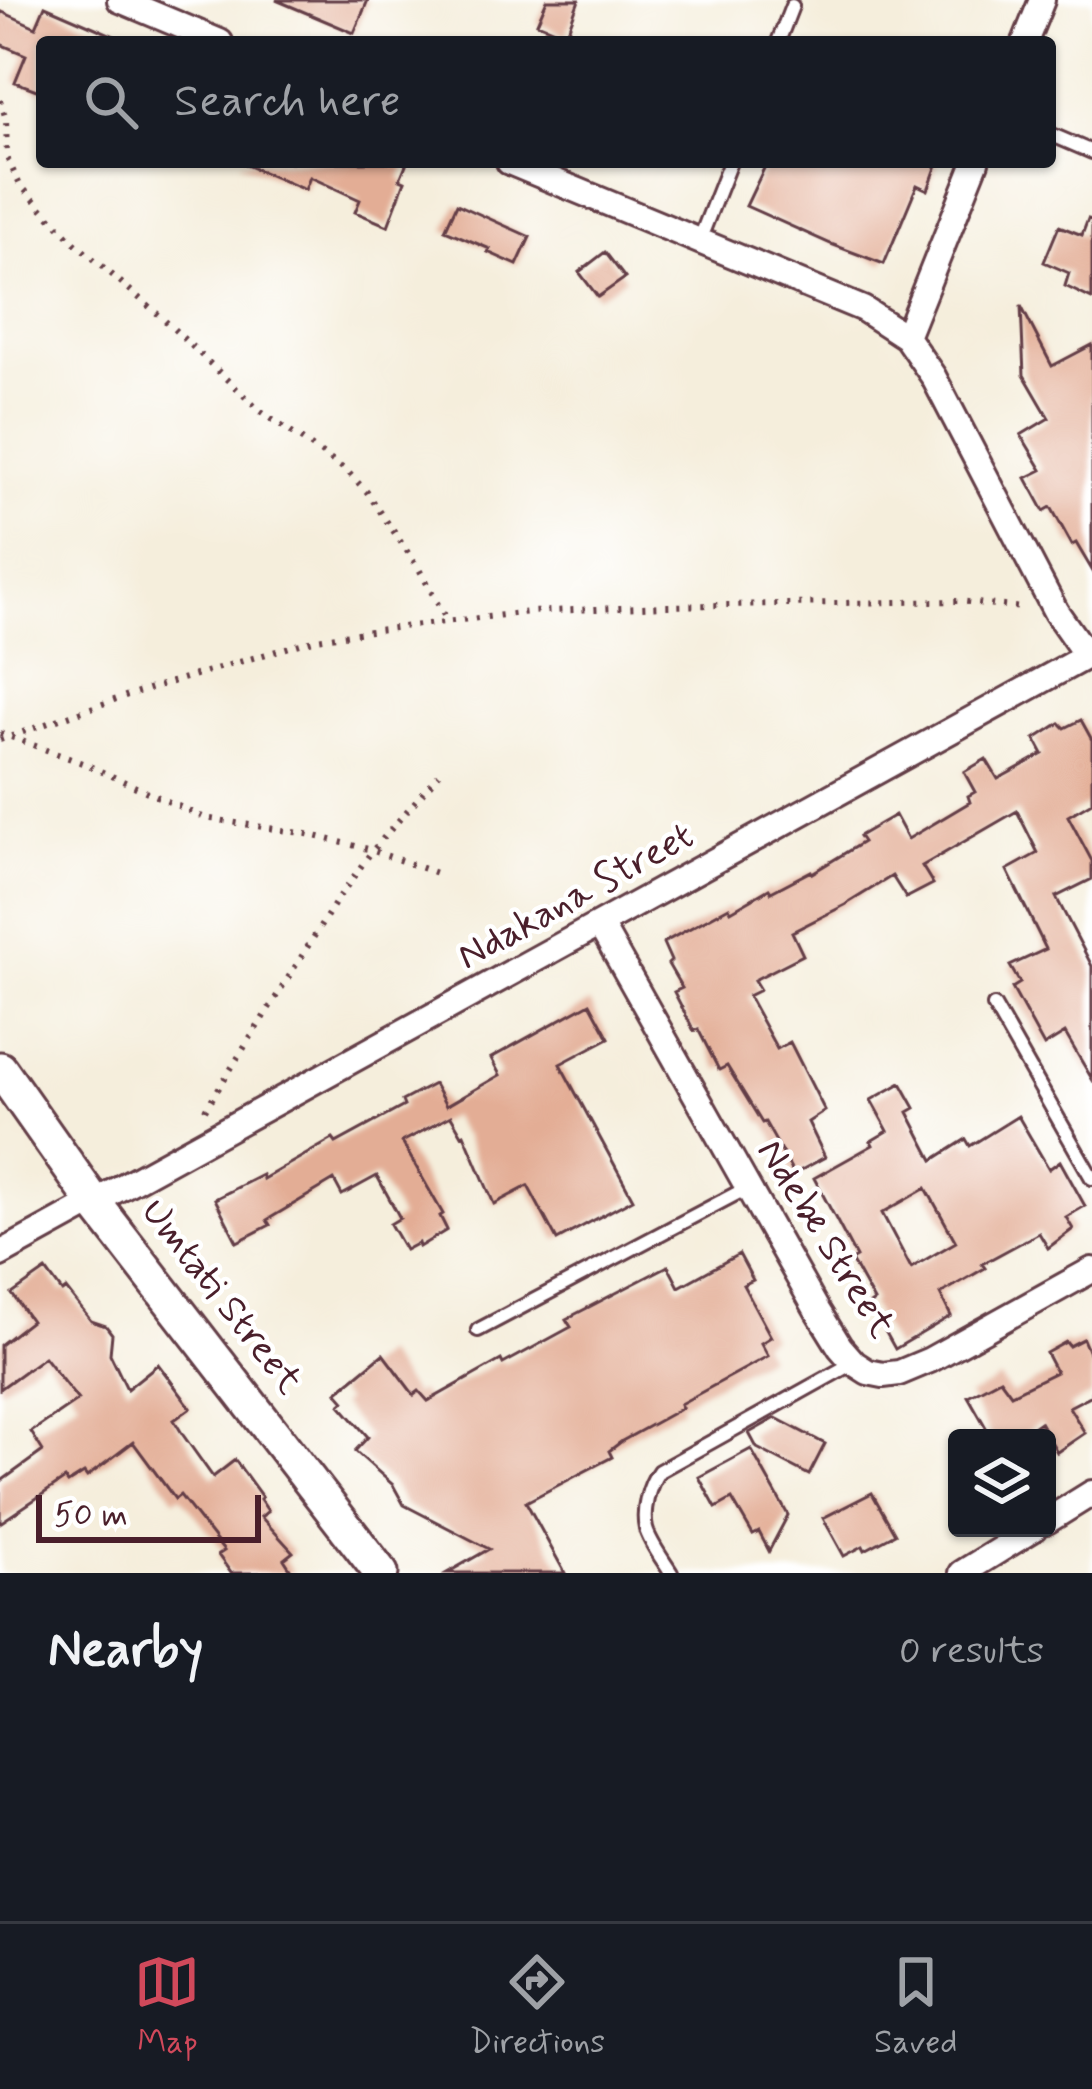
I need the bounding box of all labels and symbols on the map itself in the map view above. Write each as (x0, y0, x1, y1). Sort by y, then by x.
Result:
street label: Ndakana Street (449, 811, 703, 983)
street label: Ndebe Street (744, 1130, 906, 1348)
street label: Umtati Street (129, 1189, 314, 1405)
scale bar (36, 1489, 261, 1542)

